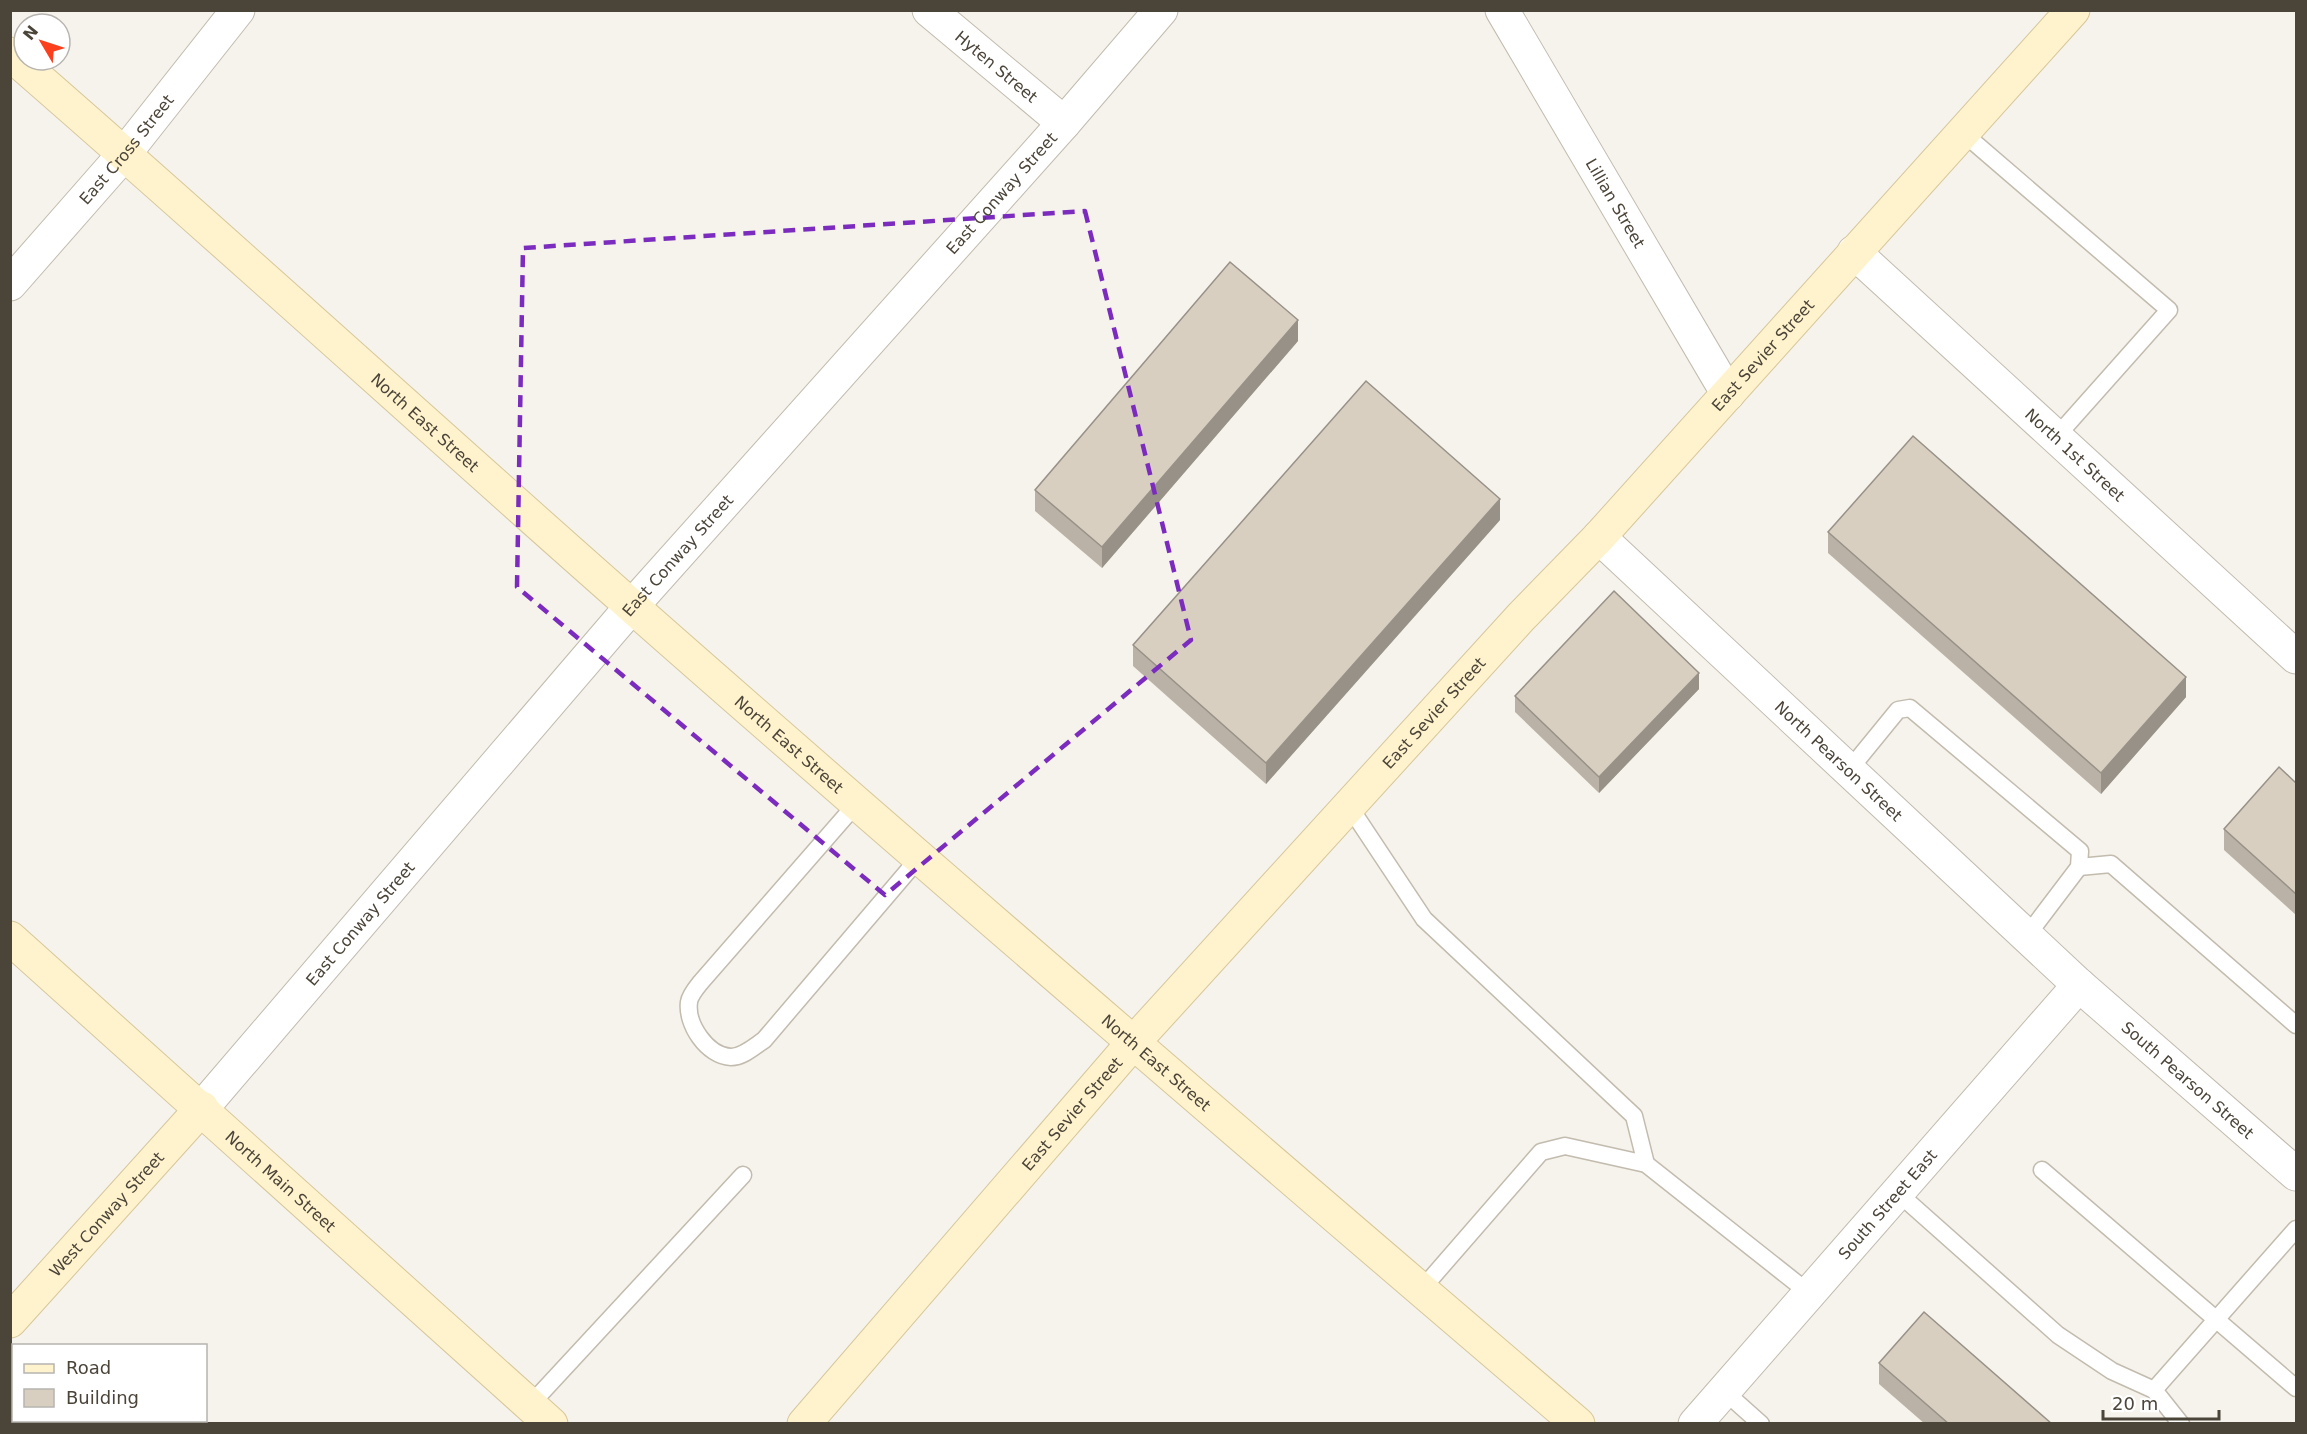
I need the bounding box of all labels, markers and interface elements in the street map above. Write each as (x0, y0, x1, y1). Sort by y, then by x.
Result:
north arrow (12, 12, 72, 72)
text: N (19, 22, 42, 44)
street label: Hyten Street (951, 27, 1041, 107)
street label: East Cross Street (75, 91, 178, 208)
street label: East Conway Street (942, 129, 1061, 258)
street label: Lillian Street (1582, 155, 1649, 251)
street label: East Sevier Street (1708, 296, 1818, 415)
street label: North East Street (367, 370, 483, 476)
street label: North 1st Street (2021, 405, 2129, 505)
street label: East Conway Street (618, 491, 737, 620)
street label: East Sevier Street (1379, 654, 1490, 773)
street label: North East Street (731, 692, 847, 797)
street label: North Pearson Street (1771, 697, 1906, 825)
street label: East Conway Street (302, 858, 419, 990)
street label: North East Street (1098, 1011, 1215, 1115)
street label: South Pearson Street (2118, 1018, 2258, 1143)
street label: East Sevier Street (1018, 1053, 1126, 1175)
street label: North Main Street (221, 1127, 340, 1236)
street label: South Street East (1834, 1146, 1941, 1263)
street label: West Conway Street (46, 1148, 168, 1281)
legend (12, 1344, 207, 1422)
text: Road (66, 1357, 111, 1378)
scale bar (2103, 1383, 2218, 1421)
text: Building (66, 1387, 139, 1408)
text: 20 m (2112, 1393, 2158, 1414)

